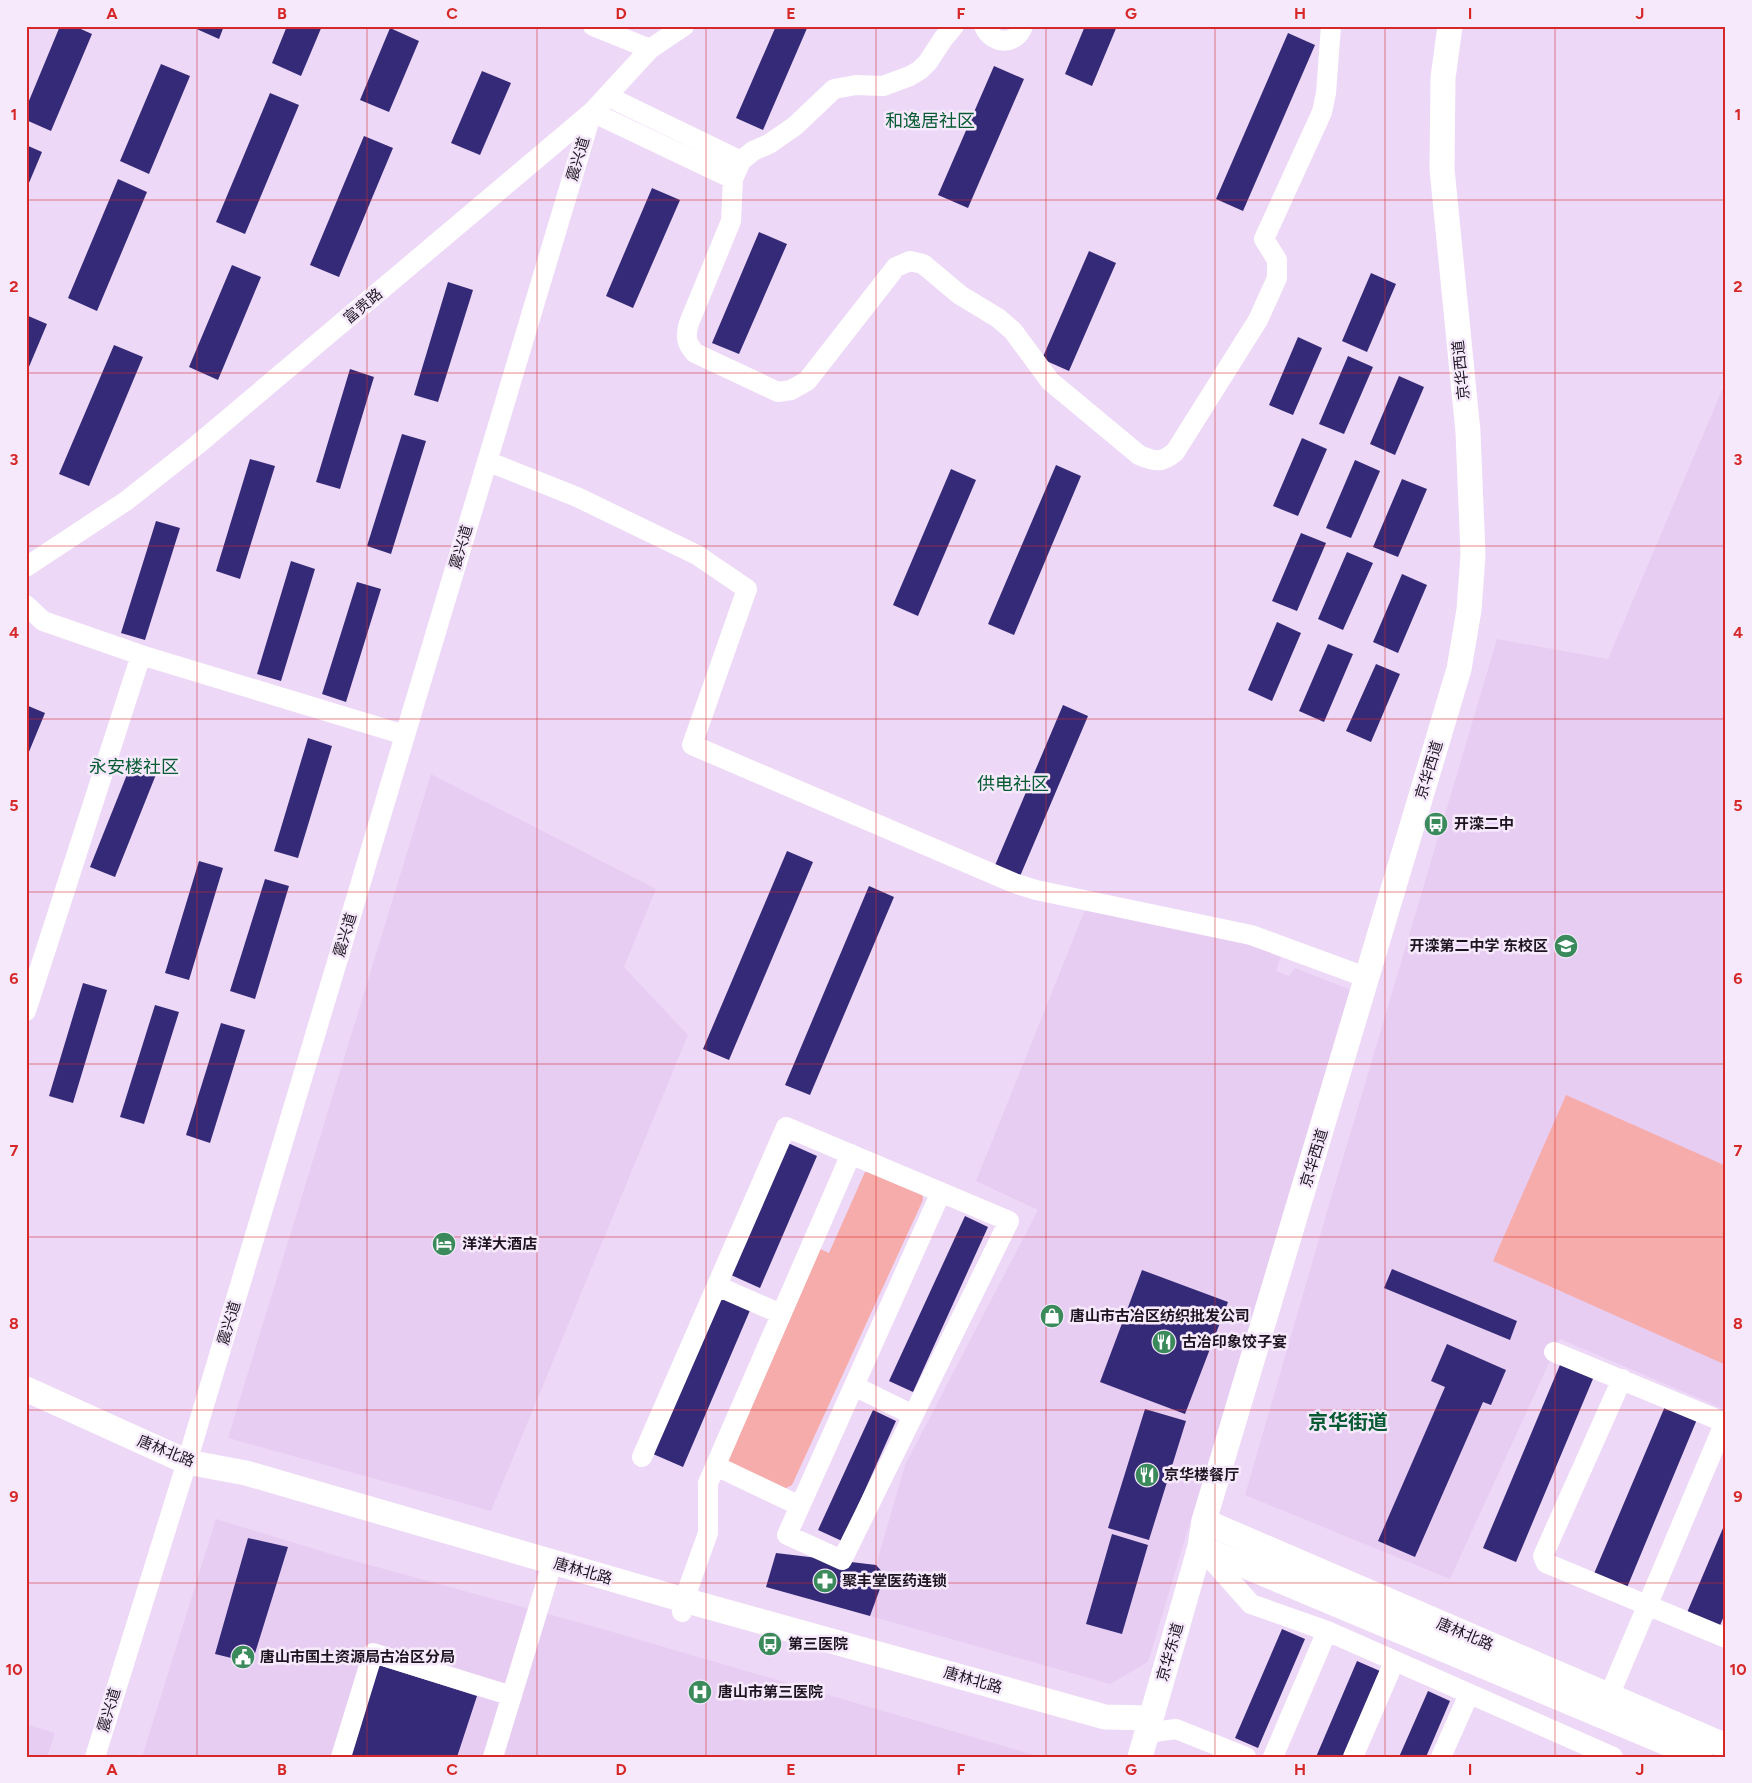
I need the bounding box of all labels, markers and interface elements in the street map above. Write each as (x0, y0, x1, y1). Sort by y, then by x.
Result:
text: A (106, 4, 118, 23)
text: B (277, 4, 287, 23)
text: C (446, 4, 458, 23)
text: D (615, 4, 627, 23)
text: E (786, 4, 796, 23)
text: F (957, 4, 966, 23)
text: G (1125, 4, 1137, 23)
text: H (1294, 4, 1306, 23)
text: I (1468, 4, 1472, 23)
text: J (1636, 4, 1644, 23)
text: 1 (11, 105, 17, 124)
text: 1 (1735, 105, 1741, 124)
district label: 和逸居社区 (885, 110, 975, 132)
street label: 震兴道 (563, 135, 593, 183)
text: 2 (9, 277, 19, 296)
text: 2 (1733, 277, 1743, 296)
street label: 富贵路 (340, 285, 386, 327)
street label: 京华西道 (1449, 339, 1473, 401)
text: 3 (10, 450, 19, 469)
text: 3 (1734, 450, 1743, 469)
street label: 震兴道 (446, 523, 476, 571)
text: 4 (9, 623, 19, 642)
text: 4 (1733, 623, 1743, 642)
street label: 京华西道 (1412, 739, 1446, 801)
district label: 永安楼社区 (89, 756, 179, 778)
district label: 供电社区 (977, 773, 1049, 795)
text: 5 (9, 796, 19, 815)
text: 5 (1733, 796, 1743, 815)
bus stop icon: 开滦二中 (1423, 811, 1449, 837)
place label: 开滦二中 (1454, 815, 1514, 833)
street label: 震兴道 (330, 911, 360, 959)
school or university icon: 开滦第二中学 东校区 (1553, 933, 1579, 959)
place label: 开滦第二中学 东校区 (1409, 937, 1548, 955)
text: 6 (9, 969, 19, 988)
text: 6 (1733, 969, 1743, 988)
street label: 京华西道 (1297, 1127, 1331, 1189)
text: 7 (10, 1141, 19, 1160)
text: 7 (1734, 1141, 1743, 1160)
hotel icon: 洋洋大酒店 (431, 1231, 457, 1257)
place label: 洋洋大酒店 (462, 1235, 537, 1253)
street label: 震兴道 (214, 1299, 244, 1347)
shop icon: 唐山市古冶区纺织批发公司 (1039, 1303, 1065, 1329)
place label: 唐山市古冶区纺织批发公司 (1070, 1307, 1250, 1325)
text: 8 (9, 1314, 19, 1333)
text: 8 (1733, 1314, 1743, 1333)
restaurant icon: 古冶印象饺子宴 (1151, 1329, 1177, 1355)
place label: 古冶印象饺子宴 (1182, 1333, 1287, 1351)
district label: 京华街道 (1308, 1410, 1388, 1434)
street label: 唐林北路 (135, 1431, 197, 1471)
restaurant icon: 京华楼餐厅 (1134, 1462, 1160, 1488)
place label: 京华楼餐厅 (1164, 1466, 1239, 1484)
text: 9 (9, 1487, 19, 1506)
text: 9 (1733, 1487, 1743, 1506)
street label: 唐林北路 (552, 1554, 614, 1588)
pharmacy icon: 聚丰堂医药连锁 (812, 1568, 838, 1594)
place label: 聚丰堂医药连锁 (842, 1572, 947, 1590)
street label: 唐林北路 (1434, 1614, 1496, 1654)
street label: 京华东道 (1153, 1621, 1187, 1683)
bus stop icon: 第三医院 (757, 1631, 783, 1657)
place label: 第三医院 (788, 1635, 848, 1653)
public building icon: 唐山市国土资源局古冶区分局 (230, 1644, 256, 1670)
place label: 唐山市国土资源局古冶区分局 (260, 1648, 455, 1666)
text: 10 (5, 1660, 23, 1679)
text: 10 (1729, 1660, 1747, 1679)
street label: 唐林北路 (942, 1663, 1004, 1697)
hospital icon: 唐山市第三医院 (687, 1679, 713, 1705)
place label: 唐山市第三医院 (718, 1683, 823, 1701)
street label: 震兴道 (94, 1686, 124, 1734)
text: A (106, 1760, 118, 1779)
text: B (277, 1760, 287, 1779)
text: C (446, 1760, 458, 1779)
text: D (615, 1760, 627, 1779)
text: E (786, 1760, 796, 1779)
text: F (957, 1760, 966, 1779)
text: G (1125, 1760, 1137, 1779)
text: H (1294, 1760, 1306, 1779)
text: I (1468, 1760, 1472, 1779)
text: J (1636, 1760, 1644, 1779)

